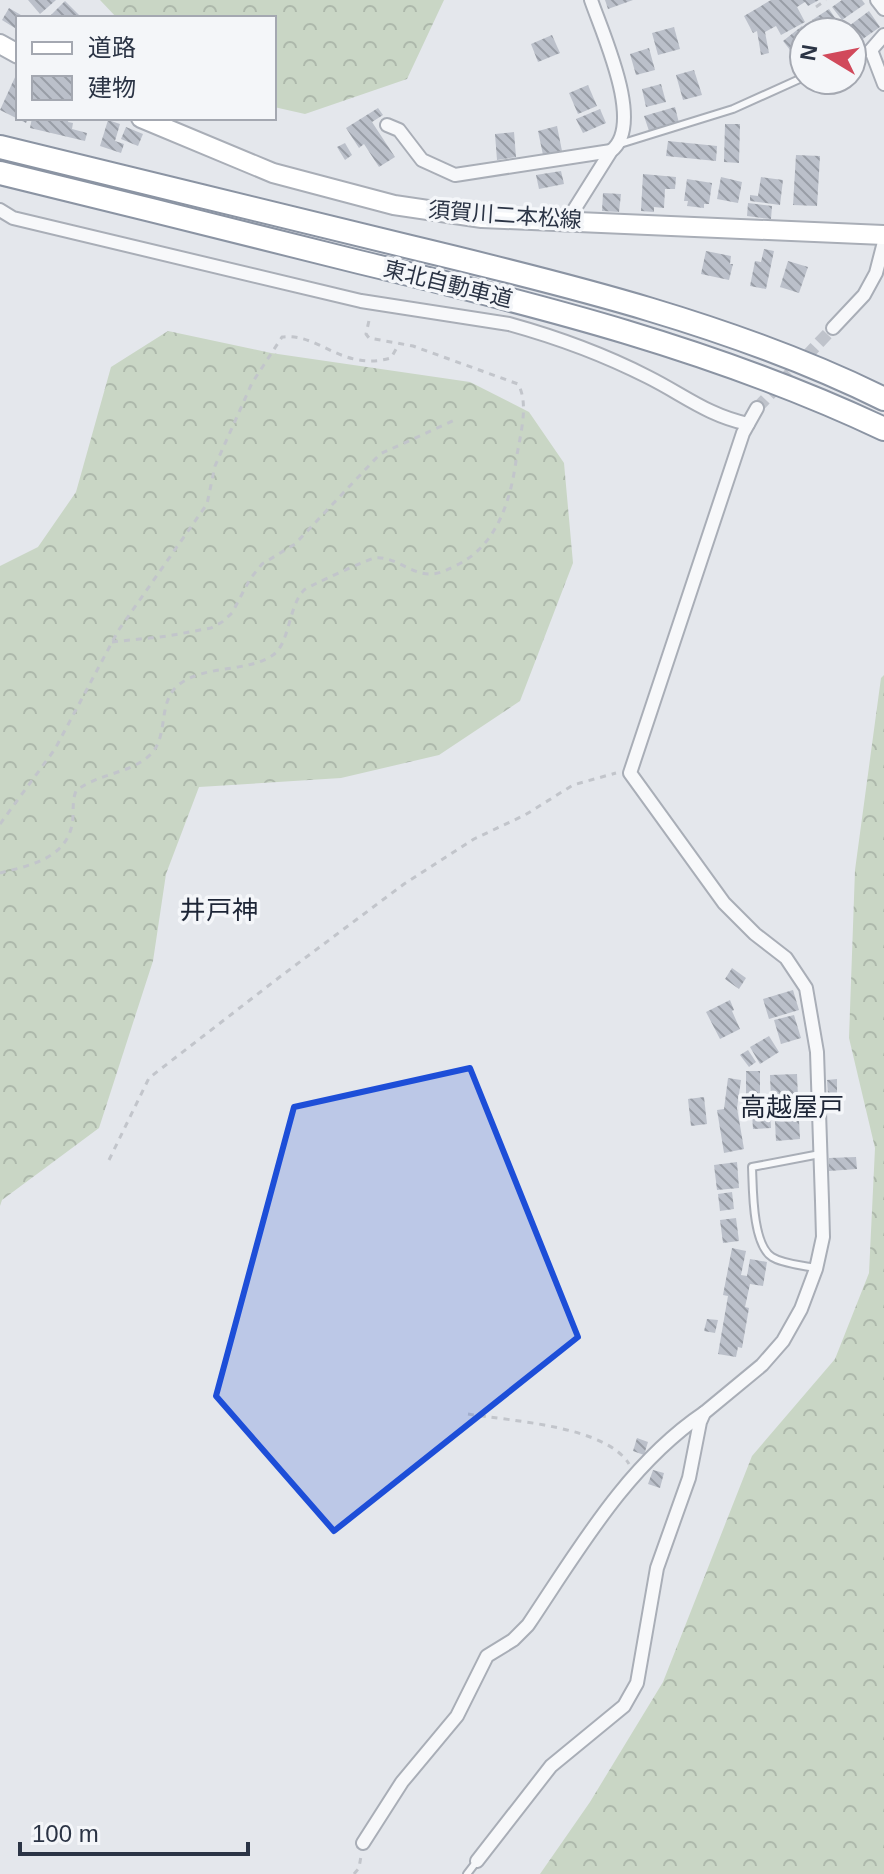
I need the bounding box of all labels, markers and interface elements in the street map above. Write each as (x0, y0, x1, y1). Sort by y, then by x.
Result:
legend (16, 16, 276, 120)
north arrow (788, 16, 868, 96)
text: 道路 (88, 34, 136, 61)
text: N (795, 43, 822, 63)
text: 建物 (88, 74, 136, 101)
street label: 須賀川二本松線 (427, 197, 583, 233)
street label: 東北自動車道 (381, 256, 515, 312)
district label: 井戸神 (180, 895, 258, 925)
district label: 高越屋戸 (740, 1092, 844, 1122)
scale bar (20, 1806, 248, 1856)
text: 100 m (32, 1820, 99, 1847)

